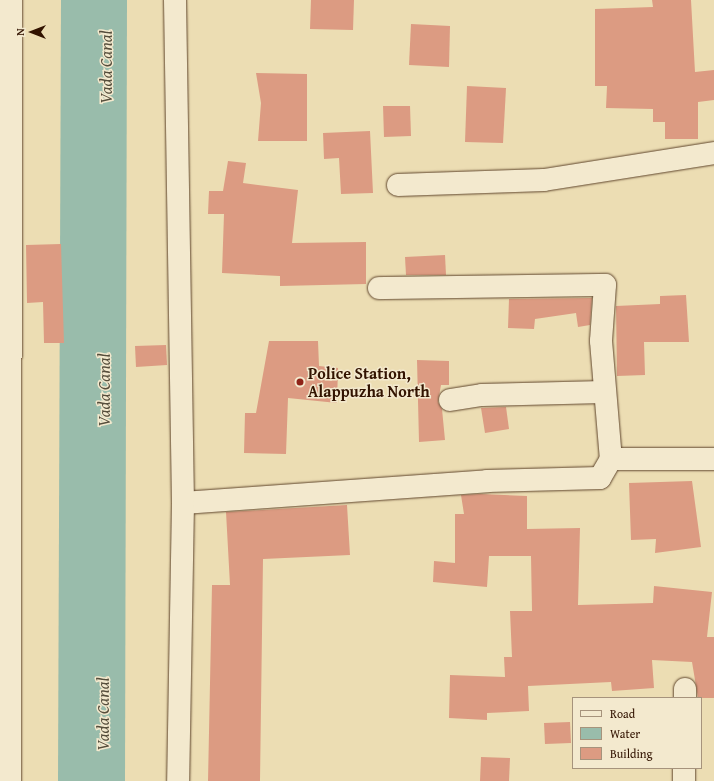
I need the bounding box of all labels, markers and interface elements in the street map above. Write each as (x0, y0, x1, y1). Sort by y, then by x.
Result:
north arrow (12, 12, 52, 52)
text: N (12, 28, 28, 36)
water label: Vada Canal (96, 30, 116, 104)
water label: Vada Canal (94, 353, 114, 427)
place label: Police Station, Alappuzha North (308, 363, 430, 401)
marker: Police Station, Alappuzha North (295, 377, 305, 387)
water label: Vada Canal (93, 677, 113, 751)
legend (572, 697, 702, 769)
text: Road (610, 705, 635, 722)
text: Water (610, 725, 640, 742)
text: Building (610, 745, 653, 762)

